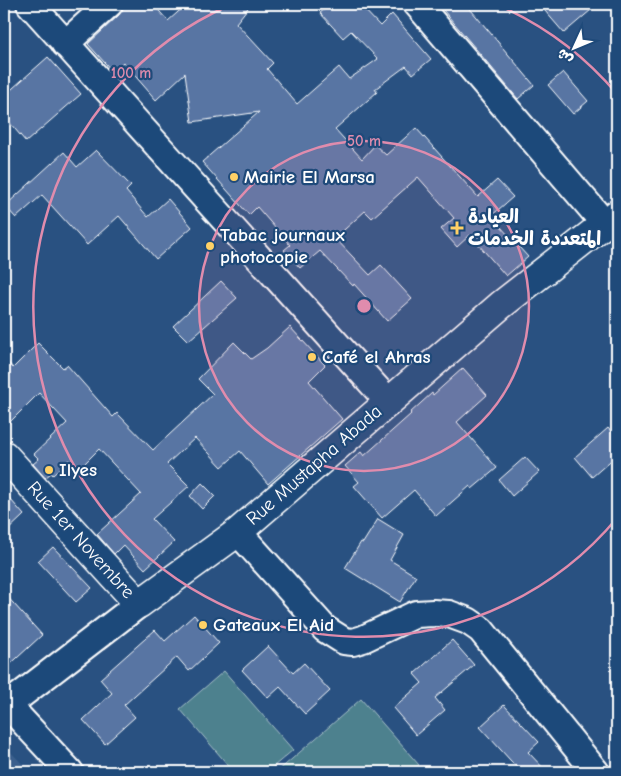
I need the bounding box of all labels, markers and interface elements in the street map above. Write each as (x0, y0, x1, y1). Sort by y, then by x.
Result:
north arrow (548, 22, 598, 72)
text: ش (554, 45, 576, 68)
text: 100 m (111, 64, 151, 82)
text: 50 m (347, 132, 381, 150)
place label: Mairie El Marsa (244, 166, 375, 188)
marker: Mairie El Marsa (228, 171, 240, 183)
place label: العيادة المتعددة الخدمات (468, 206, 601, 250)
marker: العيادة المتعددة الخدمات (450, 221, 464, 235)
place label: Tabac journaux photocopie (220, 224, 346, 268)
marker: Tabac journaux photocopie (204, 240, 216, 252)
centre of rings (355, 297, 373, 315)
place label: Café el Ahras (322, 346, 431, 368)
marker: Café el Ahras (306, 351, 318, 363)
street label: Rue Mustapha Abada (242, 400, 386, 530)
place label: Ilyes (59, 459, 97, 481)
marker: Ilyes (43, 464, 55, 476)
street label: Rue 1er Novembre (23, 477, 139, 603)
place label: Gateaux El Aid (213, 614, 334, 636)
marker: Gateaux El Aid (197, 619, 209, 631)

